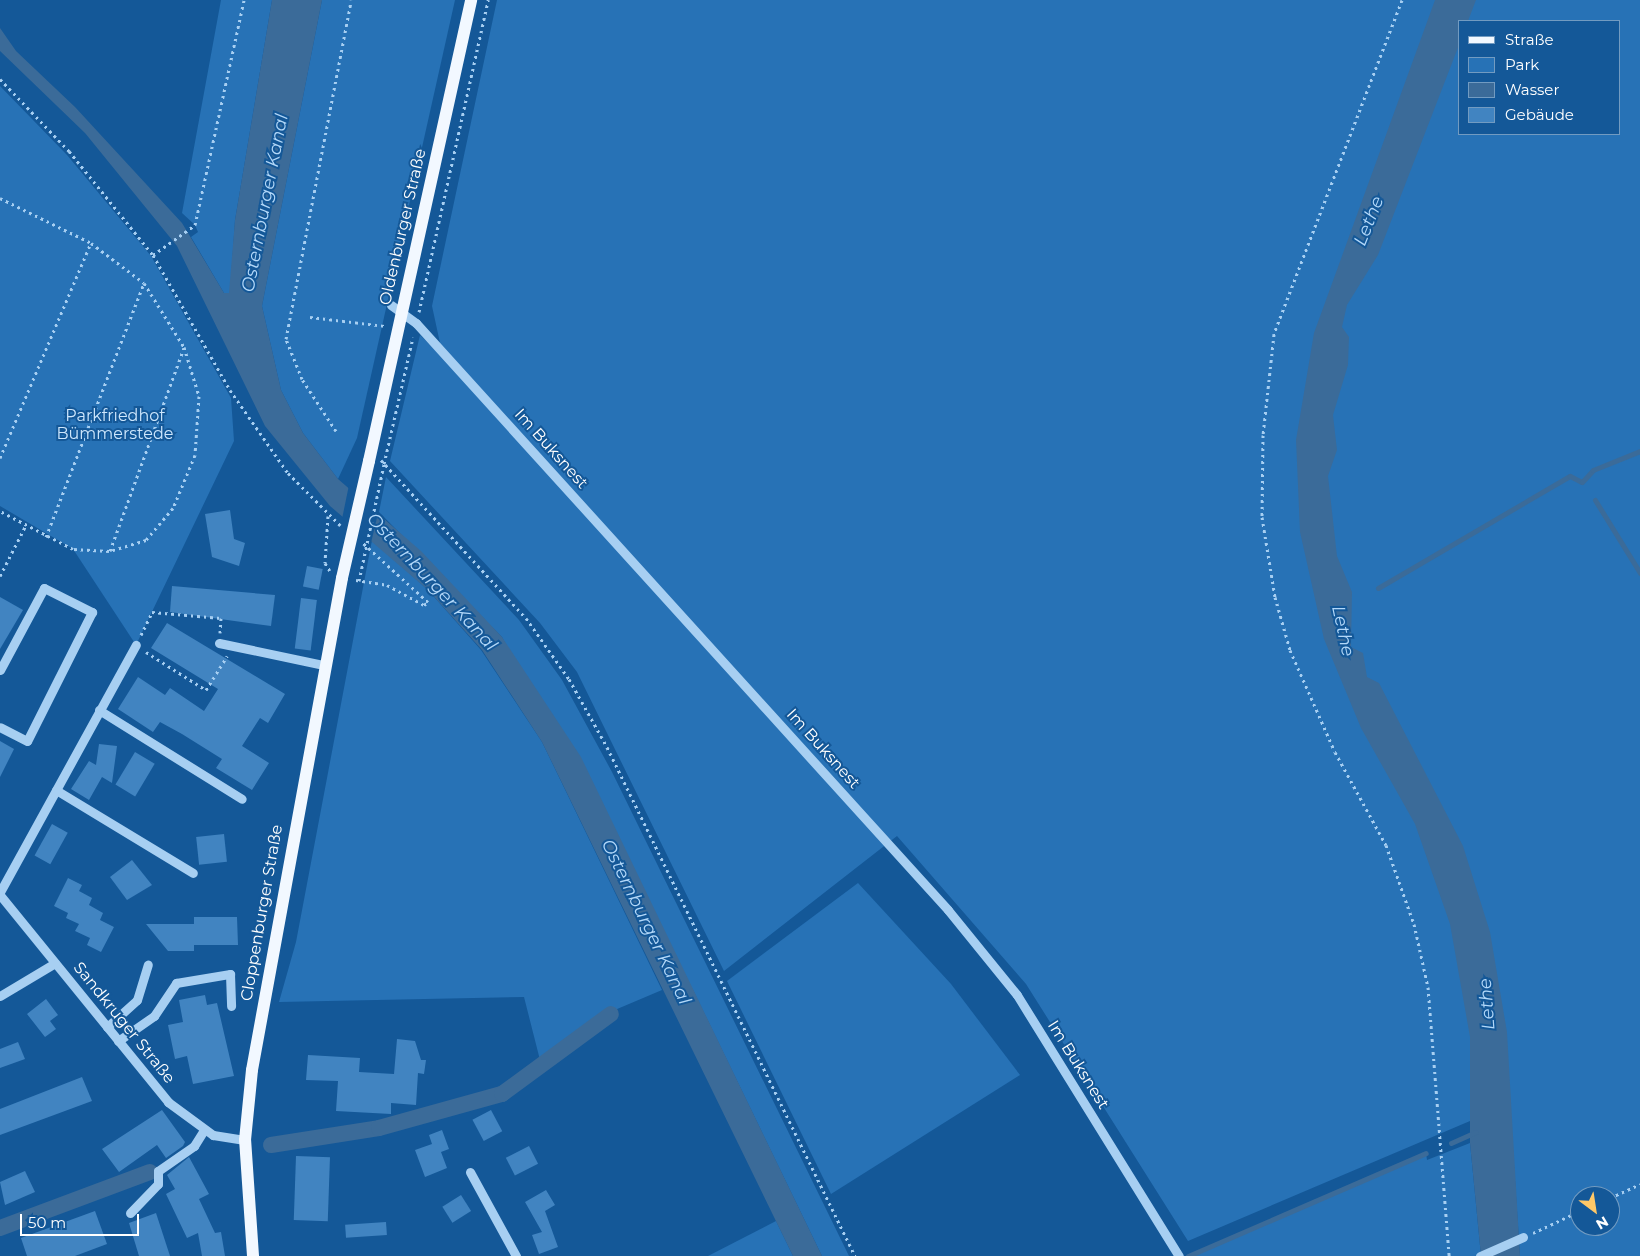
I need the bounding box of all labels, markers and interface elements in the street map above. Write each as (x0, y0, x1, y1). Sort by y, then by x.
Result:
legend (1458, 20, 1620, 135)
text: Straße (1505, 30, 1554, 49)
text: Park (1505, 55, 1539, 74)
text: Wasser (1505, 80, 1559, 99)
text: Gebäude (1505, 105, 1574, 124)
water label: Osternburger Kanal (237, 112, 293, 294)
street label: Oldenburger Straße (376, 147, 430, 307)
water label: Lethe (1349, 193, 1389, 249)
street label: Im Buksnest (510, 405, 592, 493)
park label: Parkfriedhof Bümmerstede (57, 406, 173, 444)
water label: Osternburger Kanal (362, 508, 502, 656)
water label: Lethe (1327, 603, 1359, 659)
street label: Im Buksnest (782, 705, 864, 793)
street label: Cloppenburger Straße (237, 823, 287, 1003)
water label: Osternburger Kanal (597, 836, 695, 1008)
street label: Sandkruger Straße (69, 958, 179, 1088)
water label: Lethe (1474, 977, 1500, 1031)
street label: Im Buksnest (1043, 1017, 1113, 1113)
north arrow (1570, 1186, 1620, 1236)
scale bar (22, 1204, 141, 1236)
text: N (1593, 1212, 1612, 1234)
text: 50 m (28, 1213, 66, 1232)

